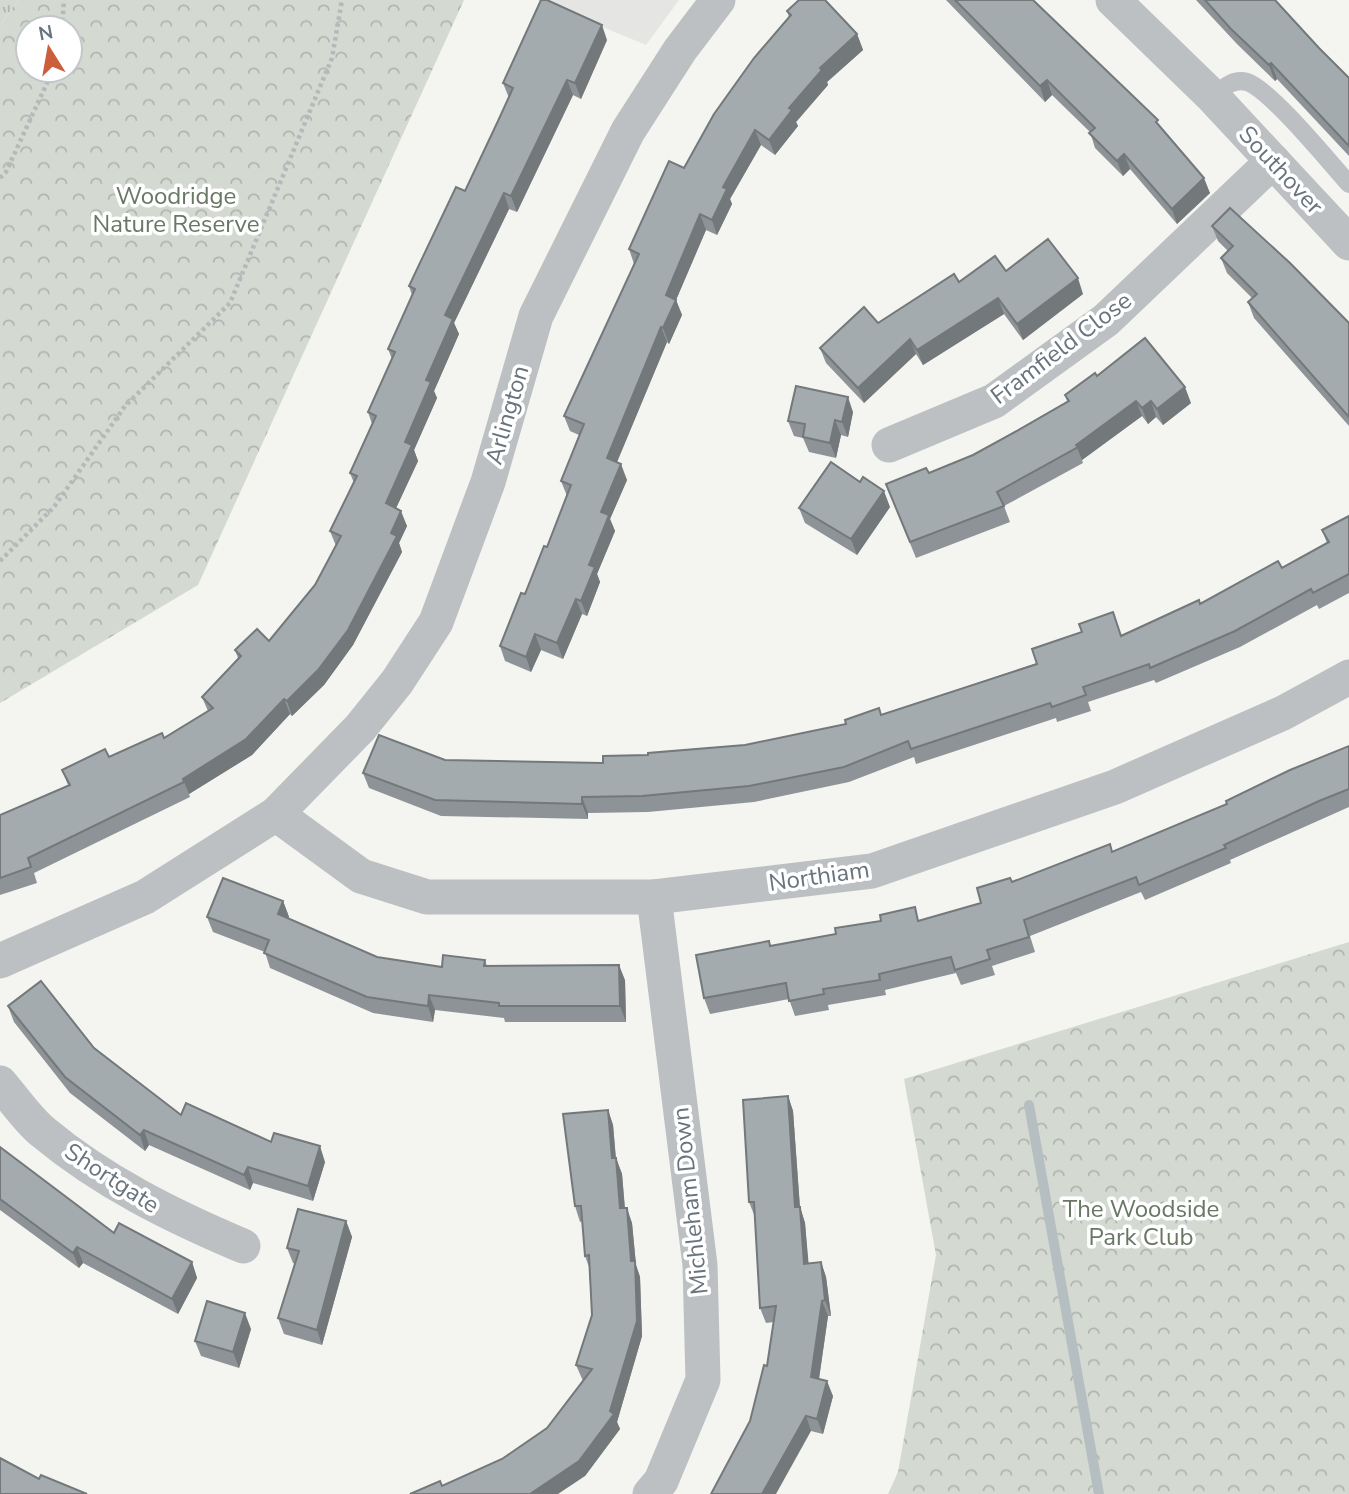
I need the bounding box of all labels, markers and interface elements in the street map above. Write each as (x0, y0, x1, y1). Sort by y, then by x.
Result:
north arrow (14, 14, 84, 84)
text: N (36, 19, 55, 47)
street label: Southover (1232, 119, 1331, 222)
park label: Woodridge Nature Reserve (93, 180, 259, 240)
street label: Framfield Close (984, 284, 1138, 412)
street label: Arlington (478, 362, 536, 468)
street label: Northiam (767, 853, 871, 899)
street label: Michleham Down (664, 1106, 716, 1296)
street label: Shortgate (58, 1135, 166, 1221)
park label: The Woodside Park Club (1063, 1193, 1219, 1253)

